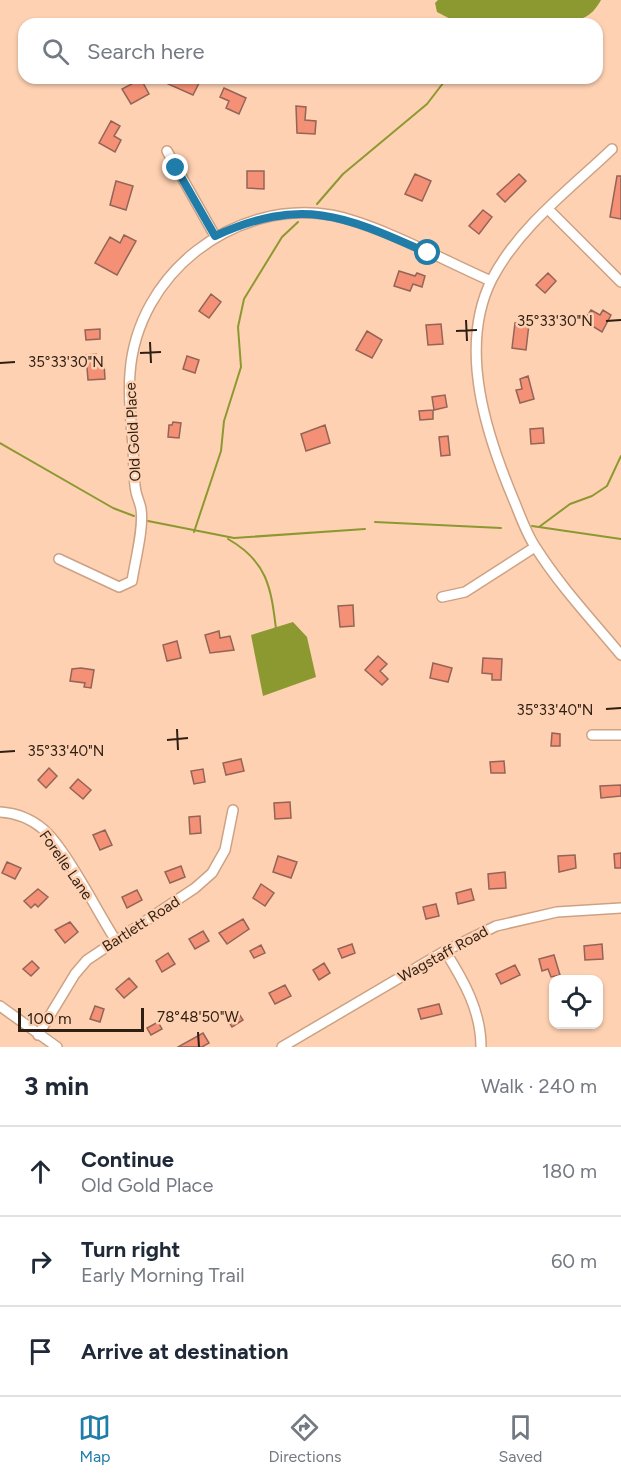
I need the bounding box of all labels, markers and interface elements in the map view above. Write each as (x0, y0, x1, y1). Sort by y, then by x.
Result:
search box (18, 18, 603, 84)
icon: search (39, 35, 72, 68)
text: Search here (87, 38, 205, 65)
route end (162, 154, 188, 180)
route start (414, 239, 440, 265)
text: 35°33'30"N (517, 312, 593, 330)
text: 35°33'30"N (28, 353, 104, 371)
street label: Old Gold Place (121, 382, 145, 482)
text: 35°33'40"N (517, 701, 593, 719)
text: 35°33'40"N (28, 742, 104, 760)
street label: Forelle Lane (36, 827, 96, 903)
street label: Bartlett Road (99, 892, 183, 956)
street label: Wagstaff Road (395, 922, 491, 986)
map controls (549, 975, 603, 1029)
button: locate (549, 975, 603, 1029)
scale bar (18, 1005, 144, 1032)
text: 78°48'50"W (157, 1008, 239, 1026)
text: 100 m (27, 1009, 72, 1028)
text: 3 min (24, 1070, 89, 1102)
text: Walk · 240 m (481, 1074, 597, 1098)
text: Continue (81, 1146, 174, 1173)
icon: ahead (24, 1155, 57, 1188)
text: 180 m (542, 1159, 597, 1183)
text: Old Gold Place (81, 1173, 213, 1197)
text: Turn right (81, 1236, 180, 1263)
icon: right (24, 1245, 57, 1278)
text: 60 m (551, 1249, 597, 1273)
text: Early Morning Trail (81, 1263, 245, 1287)
icon: arrive (24, 1335, 57, 1368)
text: Arrive at destination (81, 1338, 289, 1365)
tab: Map (78, 1411, 111, 1466)
tab: Directions (268, 1411, 341, 1466)
tab: Saved (498, 1411, 543, 1466)

